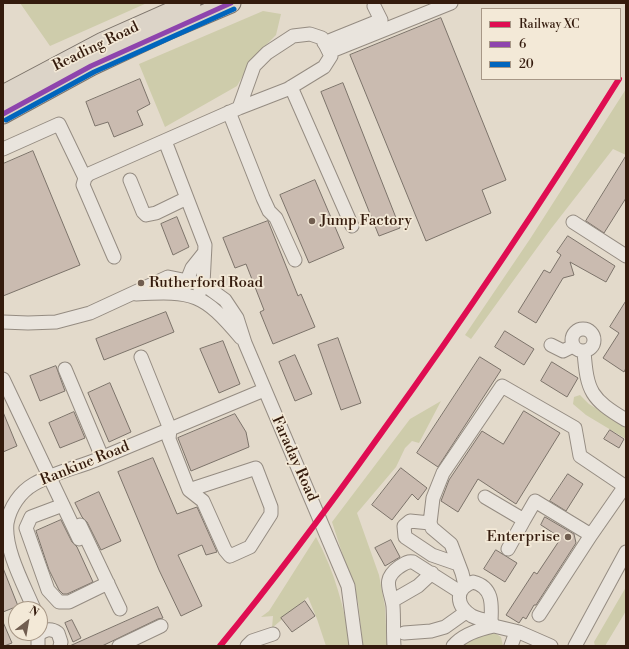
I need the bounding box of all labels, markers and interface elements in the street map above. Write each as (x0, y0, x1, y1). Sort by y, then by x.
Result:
legend (481, 8, 621, 80)
text: Railway XC (519, 17, 580, 32)
street label: Reading Road (50, 18, 142, 76)
text: 6 (519, 37, 526, 52)
text: 20 (519, 57, 534, 72)
place label: Jump Factory (320, 212, 412, 230)
marker: Jump Factory (307, 216, 317, 226)
place label: Rutherford Road (149, 274, 263, 292)
marker: Rutherford Road (136, 278, 146, 288)
street label: Faraday Road (267, 413, 321, 505)
street label: Rankine Road (38, 438, 132, 490)
place label: Enterprise (486, 528, 560, 546)
marker: Enterprise (563, 532, 573, 542)
north arrow (8, 601, 48, 641)
text: N (26, 603, 41, 620)

